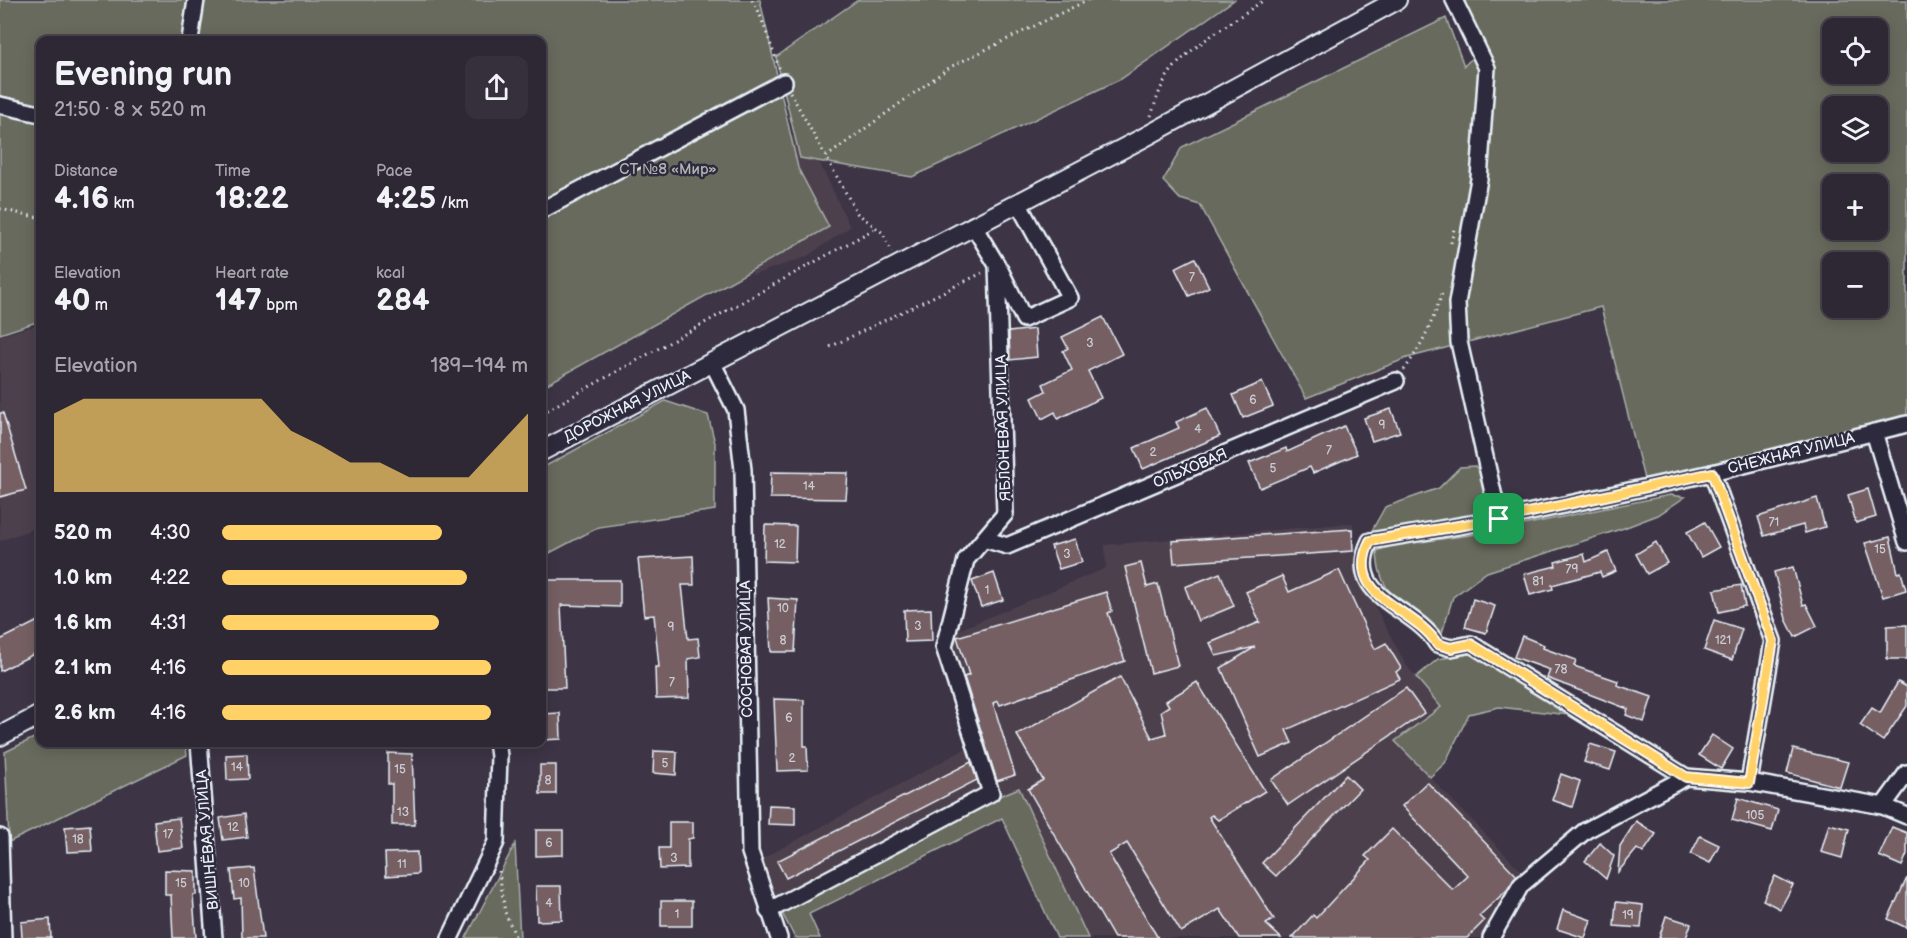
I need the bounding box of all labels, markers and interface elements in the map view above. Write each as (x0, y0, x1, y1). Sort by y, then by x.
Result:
map controls (1822, 18, 1888, 318)
button: locate (1822, 18, 1888, 84)
text: Evening run (54, 55, 232, 95)
button: share (465, 56, 528, 119)
button: layers (1822, 96, 1888, 162)
text: 21:50 · 8 × 520 m (54, 98, 206, 122)
park label: СТ №8 «Мир» (619, 160, 717, 179)
text: Distance (54, 162, 118, 181)
text: Time (215, 162, 250, 181)
text: Pace (376, 162, 412, 181)
button: + (1822, 174, 1888, 240)
text: 4.16 (54, 181, 109, 217)
text: 18:22 (215, 181, 289, 217)
text: 4:25 (376, 181, 436, 217)
text: km (109, 194, 135, 213)
text: /km (436, 194, 469, 213)
button: − (1822, 252, 1888, 318)
text: Elevation (54, 264, 121, 283)
text: Heart rate (215, 264, 289, 283)
text: kcal (376, 264, 405, 283)
house number: 7 (1189, 270, 1195, 285)
text: 40 (54, 283, 90, 319)
text: 147 (215, 283, 262, 319)
text: 284 (376, 283, 430, 319)
text: m (90, 296, 108, 315)
text: bpm (262, 296, 298, 315)
house number: 3 (1086, 336, 1094, 351)
text: Elevation (54, 354, 137, 378)
text: 189–194 m (430, 354, 528, 378)
street label: ЯБЛОНЕВАЯ УЛИЦА (991, 354, 1016, 501)
street label: ДОРОЖНАЯ УЛИЦА (561, 366, 695, 447)
house number: 6 (1249, 393, 1257, 408)
house number: 9 (1379, 418, 1386, 433)
house number: 4 (1194, 422, 1202, 437)
street label: СНЕЖНАЯ УЛИЦА (1726, 428, 1857, 478)
house number: 7 (1326, 443, 1332, 458)
street label: ОЛЬХОВАЯ (1150, 444, 1230, 493)
house number: 2 (1149, 445, 1157, 460)
house number: 5 (1270, 461, 1277, 476)
house number: 14 (803, 479, 816, 494)
pin (1473, 493, 1524, 544)
icon: arrive (1482, 502, 1515, 535)
house number: 71 (1769, 515, 1779, 530)
text: 520 m (54, 521, 112, 545)
text: 4:30 (150, 521, 190, 545)
house number: 12 (774, 537, 786, 552)
house number: 15 (1874, 542, 1886, 557)
house number: 3 (1063, 547, 1071, 562)
house number: 79 (1566, 562, 1578, 577)
text: 1.0 km (54, 566, 112, 590)
text: 4:22 (150, 566, 190, 590)
house number: 81 (1532, 574, 1544, 589)
street label: СОСНОВАЯ УЛИЦА (736, 579, 757, 718)
house number: 1 (985, 583, 989, 598)
house number: 10 (777, 601, 789, 616)
text: 1.6 km (54, 611, 112, 635)
text: 4:31 (150, 611, 186, 635)
house number: 3 (914, 619, 922, 634)
house number: 9 (668, 620, 675, 635)
house number: 8 (780, 633, 787, 648)
house number: 121 (1715, 633, 1731, 648)
text: 2.1 km (54, 656, 112, 680)
text: 4:16 (150, 656, 186, 680)
house number: 78 (1555, 662, 1567, 677)
house number: 7 (669, 675, 675, 690)
text: 2.6 km (54, 701, 115, 725)
text: 4:16 (150, 701, 186, 725)
house number: 6 (785, 711, 793, 726)
house number: 2 (788, 751, 796, 766)
house number: 5 (662, 756, 669, 771)
house number: 14 (231, 760, 244, 775)
house number: 15 (394, 762, 406, 777)
street label: ВИШНЁВАЯ УЛИЦА (192, 768, 223, 911)
house number: 8 (545, 773, 552, 788)
house number: 13 (397, 805, 409, 820)
house number: 105 (1746, 808, 1764, 823)
house number: 12 (227, 820, 239, 835)
house number: 17 (163, 827, 173, 842)
house number: 18 (72, 832, 84, 847)
house number: 6 (545, 836, 553, 851)
house number: 3 (670, 851, 678, 866)
house number: 11 (397, 857, 407, 872)
house number: 15 (175, 876, 187, 891)
house number: 10 (238, 876, 250, 891)
house number: 4 (545, 896, 553, 911)
house number: 1 (675, 907, 679, 922)
house number: 19 (1622, 908, 1634, 923)

